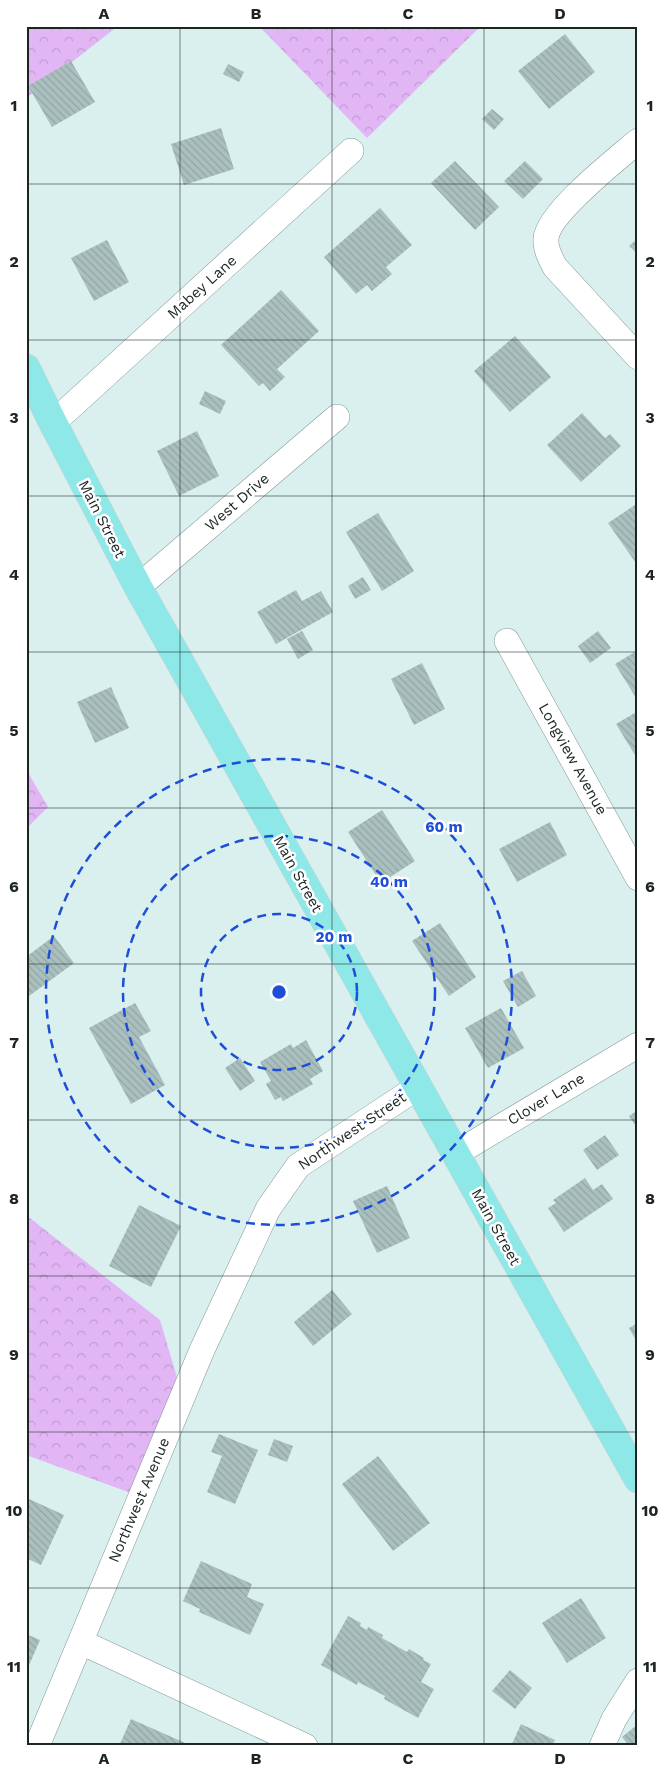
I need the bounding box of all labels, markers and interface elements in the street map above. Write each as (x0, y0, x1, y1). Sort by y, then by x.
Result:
text: A (99, 4, 110, 23)
text: B (251, 4, 262, 23)
text: C (403, 4, 414, 23)
text: D (554, 4, 566, 23)
text: 1 (11, 96, 17, 115)
text: 1 (647, 96, 653, 115)
street label: Mabey Lane (164, 251, 240, 323)
text: 2 (9, 252, 19, 271)
text: 2 (645, 252, 655, 271)
text: 3 (9, 408, 19, 427)
text: 3 (645, 408, 655, 427)
street label: West Drive (201, 469, 273, 535)
street label: Main Street (75, 477, 130, 561)
text: 4 (9, 565, 19, 584)
text: 4 (645, 565, 655, 584)
street label: Longview Avenue (535, 700, 611, 818)
text: 5 (9, 721, 19, 740)
text: 5 (645, 721, 655, 740)
text: 60 m (425, 818, 463, 836)
street label: Main Street (270, 833, 327, 916)
text: 40 m (370, 873, 408, 891)
text: 6 (9, 877, 19, 896)
text: 6 (645, 877, 655, 896)
text: 20 m (315, 928, 353, 946)
centre of rings (270, 983, 288, 1001)
text: 7 (9, 1033, 19, 1052)
text: 7 (645, 1033, 655, 1052)
street label: Clover Lane (504, 1069, 588, 1129)
street label: Northwest Street (295, 1088, 410, 1174)
street label: Main Street (468, 1186, 525, 1269)
text: 8 (9, 1189, 19, 1208)
text: 8 (645, 1189, 655, 1208)
text: 9 (9, 1345, 19, 1364)
text: 9 (645, 1345, 655, 1364)
street label: Northwest Avenue (105, 1435, 173, 1565)
text: 10 (5, 1501, 23, 1520)
text: 10 (641, 1501, 659, 1520)
text: 11 (7, 1657, 21, 1676)
text: 11 (643, 1657, 657, 1676)
text: A (99, 1749, 110, 1768)
text: B (251, 1749, 262, 1768)
text: C (403, 1749, 414, 1768)
text: D (554, 1749, 566, 1768)

